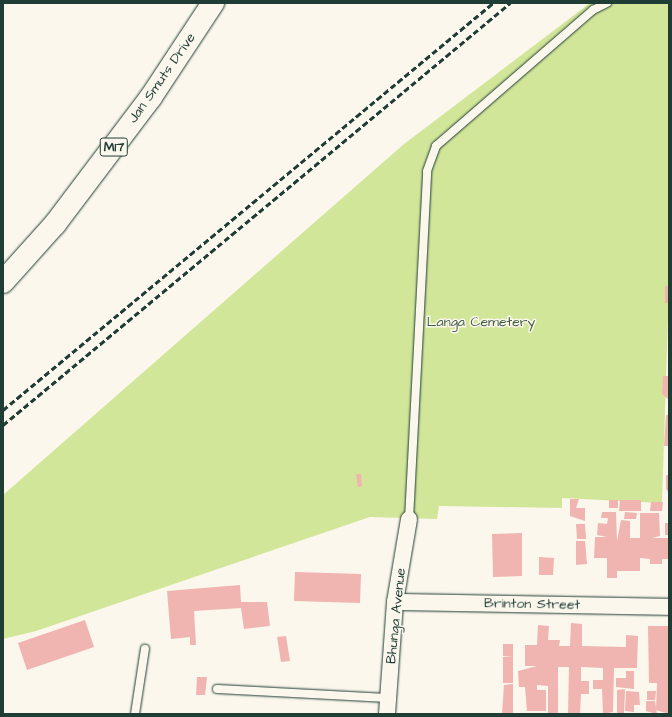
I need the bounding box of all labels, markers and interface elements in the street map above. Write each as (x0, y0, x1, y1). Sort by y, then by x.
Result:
street label: Jan Smuts Drive (125, 30, 199, 126)
road number: M17 (99, 136, 129, 158)
park label: Langa Cemetery (427, 314, 535, 330)
street label: Bhunga Avenue (383, 567, 409, 665)
street label: Brinton Street (484, 595, 580, 613)

